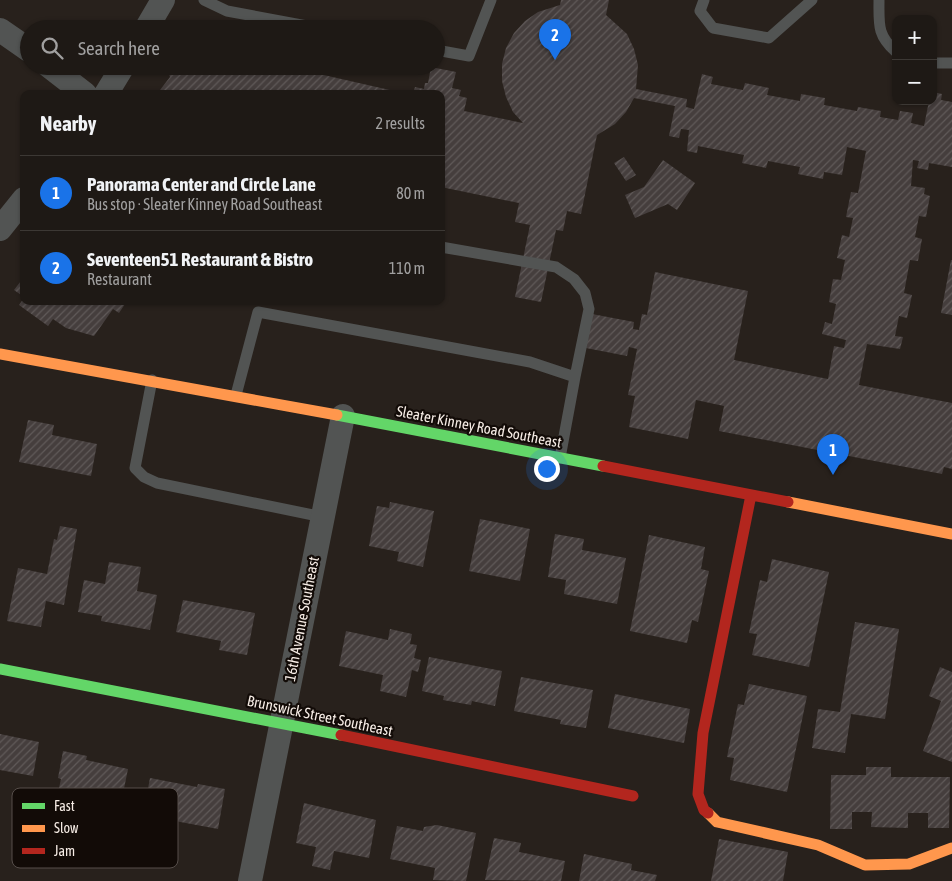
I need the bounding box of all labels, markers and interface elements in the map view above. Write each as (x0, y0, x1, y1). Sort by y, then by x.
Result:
map controls (892, 15, 937, 105)
button: + (892, 15, 937, 60)
pin: 2 (539, 19, 571, 60)
search box (20, 20, 445, 75)
icon: search (38, 34, 66, 62)
text: Search here (78, 37, 160, 59)
button: − (892, 60, 937, 105)
text: Nearby (40, 111, 96, 135)
text: 2 results (375, 114, 425, 132)
text: Panorama Center and Circle Lane (87, 173, 316, 195)
text: 1 (52, 184, 60, 202)
text: 80 m (396, 184, 425, 202)
text: Bus stop · Sleater Kinney Road Southeast (87, 195, 322, 213)
text: Seventeen51 Restaurant & Bistro (87, 248, 313, 270)
text: 2 (52, 259, 60, 277)
text: 110 m (389, 259, 425, 277)
text: Restaurant (87, 270, 152, 288)
street label: Sleater Kinney Road Southeast (395, 402, 563, 451)
pin: 1 (817, 434, 849, 475)
your location (534, 456, 560, 482)
street label: 16th Avenue Southeast (281, 555, 322, 683)
street label: Brunswick Street Southeast (246, 692, 395, 739)
legend (12, 788, 178, 868)
text: Fast (54, 798, 75, 814)
text: Slow (54, 820, 79, 836)
text: Jam (54, 843, 75, 859)

